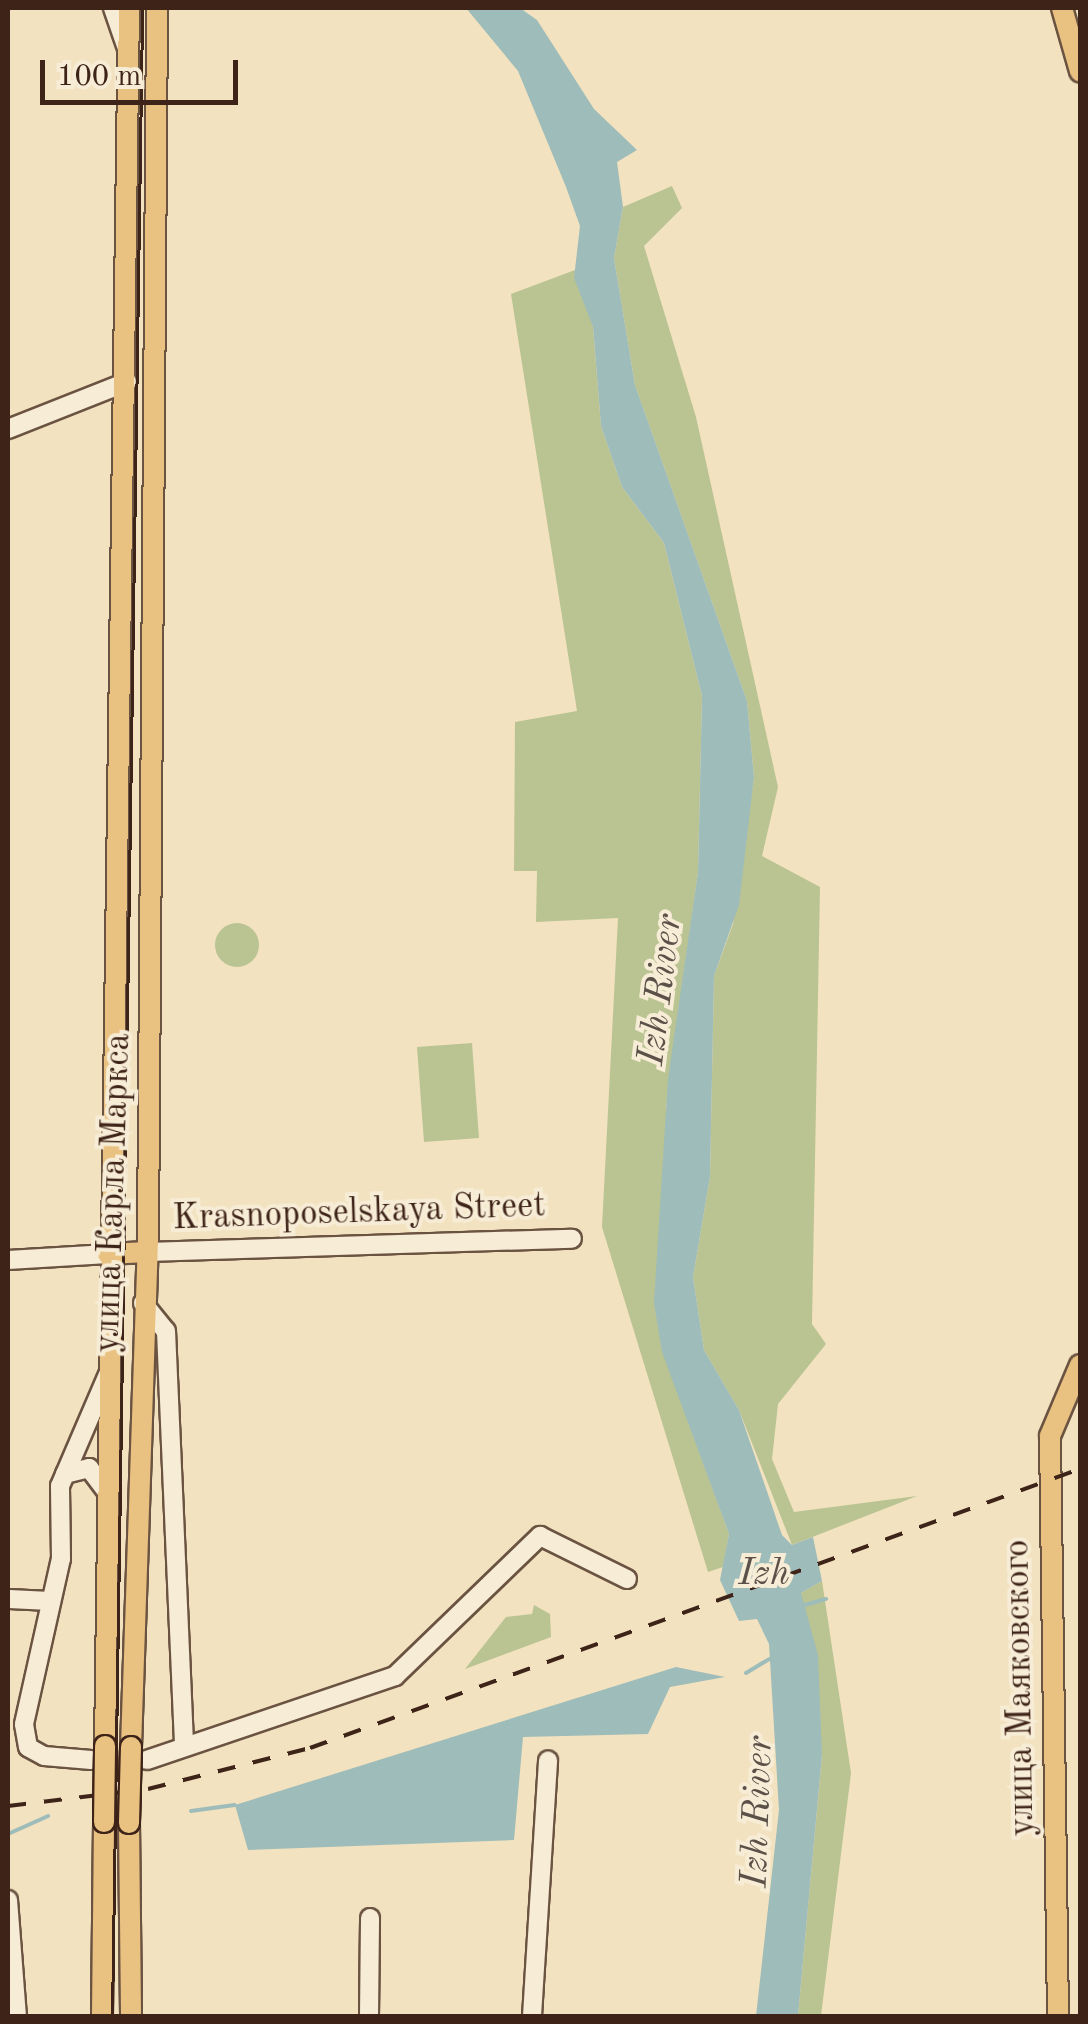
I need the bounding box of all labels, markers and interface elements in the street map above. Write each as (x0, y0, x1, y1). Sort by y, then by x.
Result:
scale bar (45, 40, 242, 102)
text: 100 m (57, 62, 141, 92)
water label: Izh River (630, 912, 694, 1068)
street label: улица Карла Маркса (87, 1032, 141, 1354)
street label: Krasnoposelskaya Street (172, 1186, 546, 1240)
street label: улица Маяковского (997, 1539, 1045, 1837)
water label: Izh (738, 1552, 790, 1598)
water label: Izh River (734, 1735, 784, 1889)

